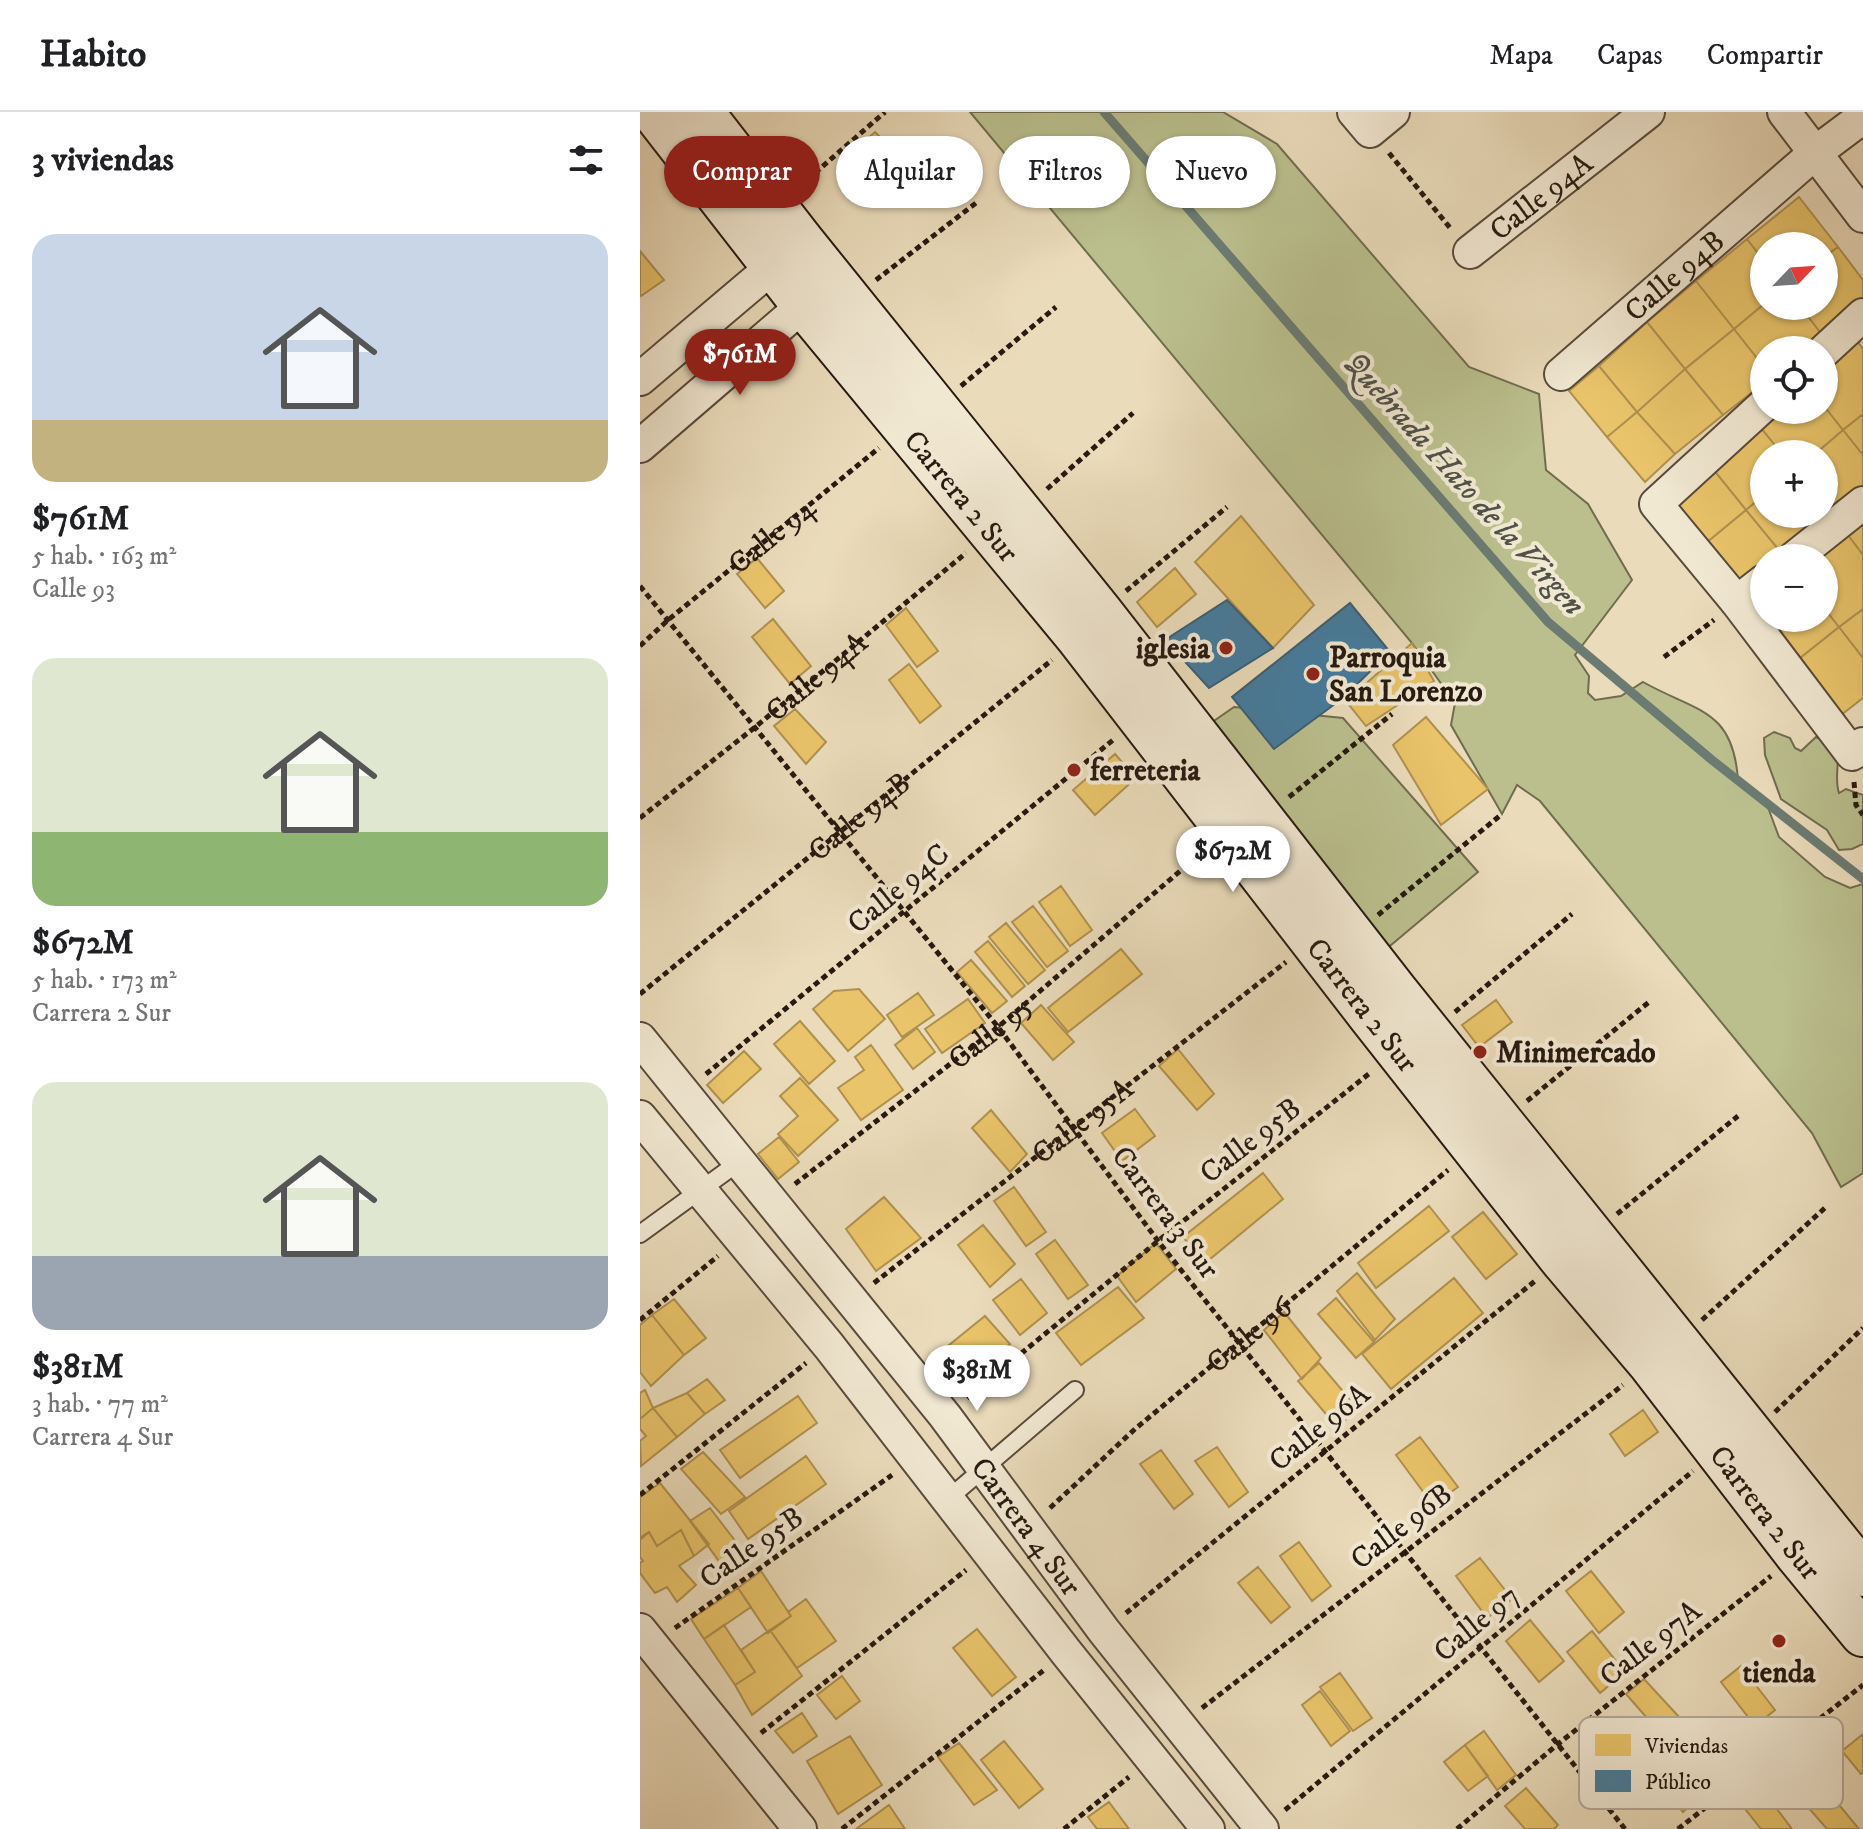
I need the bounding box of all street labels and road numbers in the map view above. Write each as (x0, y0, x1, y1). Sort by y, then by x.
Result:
street label: Calle 94A (1483, 145, 1601, 249)
street label: Calle 94B (1617, 223, 1733, 330)
street label: Carrera 2 Sur (895, 423, 1026, 570)
street label: Calle 94 (722, 490, 824, 583)
street label: Calle 94A (759, 624, 876, 730)
street label: Calle 94B (801, 765, 919, 870)
street label: Calle 94C (840, 836, 957, 942)
street label: Carrera 2 Sur (1297, 931, 1425, 1081)
street label: Calle 95 (941, 987, 1042, 1079)
street label: Calle 95A (1025, 1070, 1142, 1173)
street label: Calle 95B (1193, 1090, 1309, 1192)
street label: Carrera 3 Sur (1103, 1139, 1227, 1287)
street label: Calle 96 (1200, 1289, 1301, 1382)
street label: Calle 96A (1262, 1376, 1379, 1480)
street label: Carrera 2 Sur (1700, 1439, 1828, 1588)
street label: Carrera 4 Sur (962, 1451, 1089, 1604)
street label: Calle 96B (1344, 1476, 1460, 1578)
street label: Calle 95B (693, 1499, 811, 1597)
street label: Calle 97 (1427, 1578, 1527, 1671)
street label: Calle 97A (1593, 1592, 1710, 1695)

